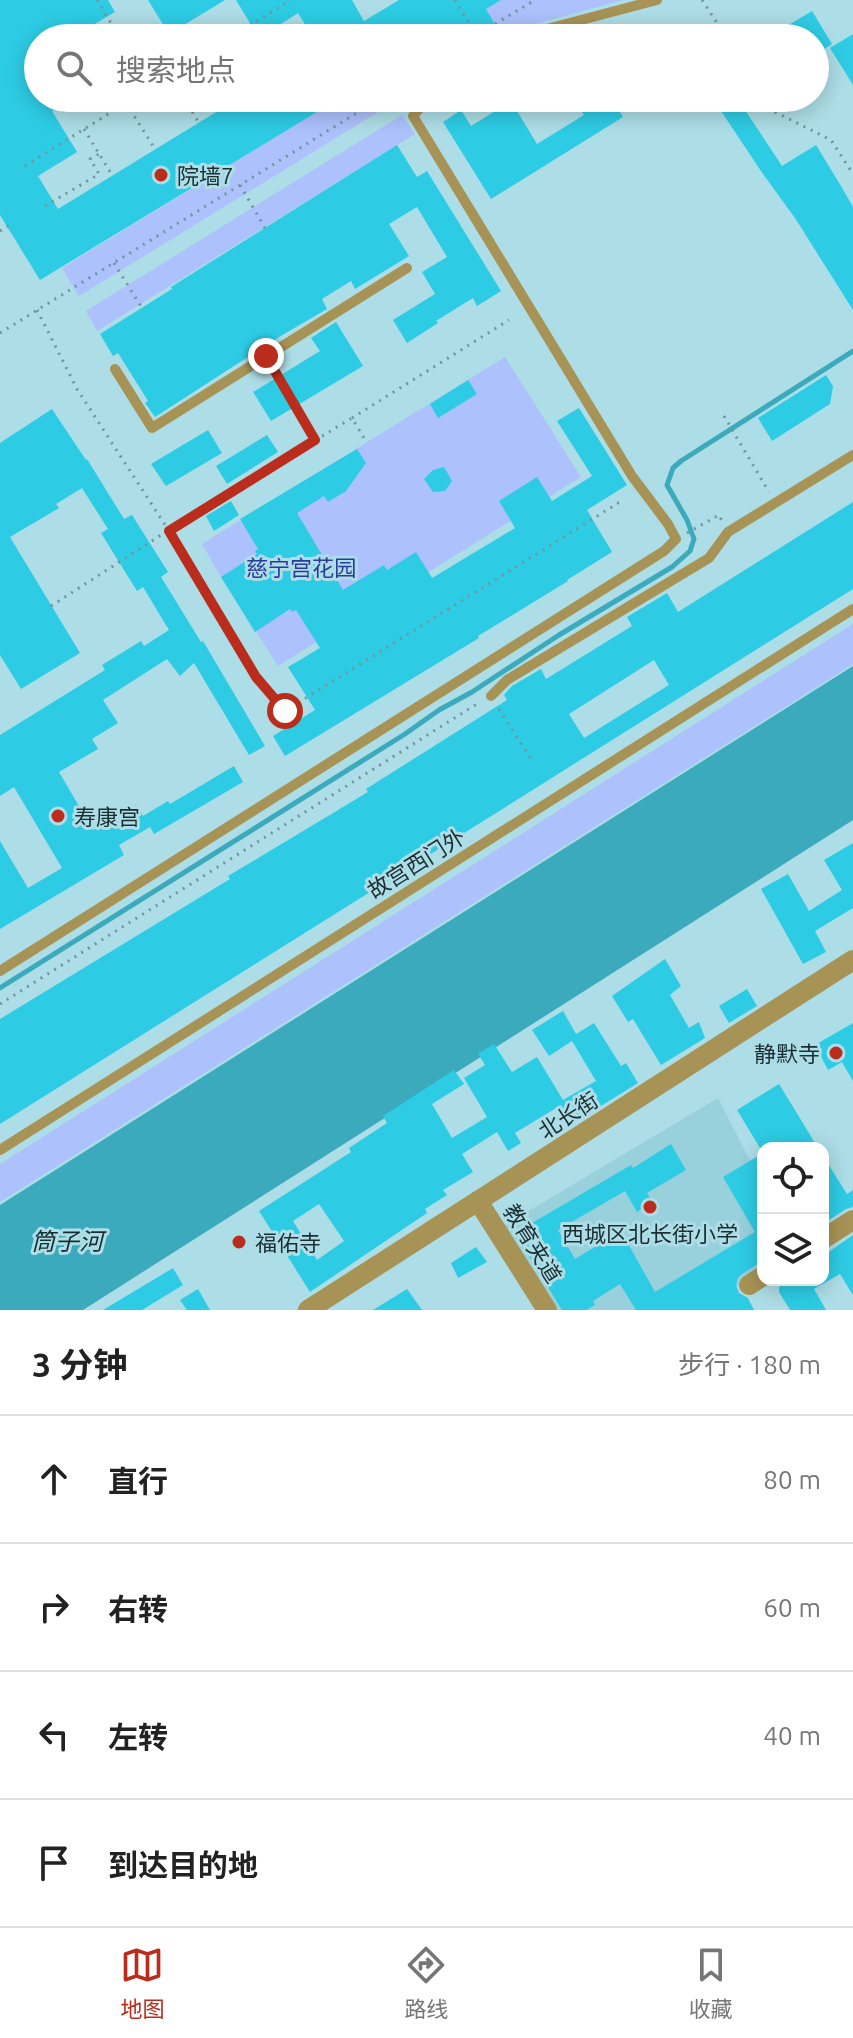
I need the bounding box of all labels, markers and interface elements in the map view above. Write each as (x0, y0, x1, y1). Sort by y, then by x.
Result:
search box (24, 24, 829, 112)
icon: search (52, 46, 96, 90)
text: 搜索地点 (116, 53, 236, 87)
place label: 院墙7 (177, 163, 233, 188)
marker: 院墙7 (152, 166, 170, 184)
route end (248, 338, 284, 374)
park label: 慈宁宫花园 (246, 555, 356, 580)
route start (267, 693, 303, 729)
place label: 寿康宫 (74, 804, 140, 829)
marker: 寿康宫 (49, 807, 67, 825)
street label: 故宫西门外 (363, 823, 469, 903)
place label: 静默寺 (754, 1041, 820, 1066)
marker: 静默寺 (827, 1044, 845, 1062)
street label: 北长街 (534, 1087, 602, 1143)
map controls (757, 1142, 829, 1286)
button: locate (757, 1142, 829, 1214)
marker: 西城区北长街小学 (641, 1198, 659, 1216)
street label: 教育夹道 (499, 1199, 567, 1287)
button: layers (757, 1214, 829, 1286)
place label: 西城区北长街小学 (562, 1221, 738, 1246)
water label: 筒子河 (31, 1228, 107, 1255)
place label: 福佑寺 (255, 1230, 321, 1255)
marker: 福佑寺 (230, 1233, 248, 1251)
text: 3 分钟 (32, 1345, 127, 1383)
text: 步行 · 180 m (678, 1350, 821, 1379)
icon: ahead (32, 1457, 76, 1501)
text: 直行 (108, 1464, 168, 1498)
text: 80 m (763, 1465, 821, 1494)
icon: right (32, 1585, 76, 1629)
text: 右转 (108, 1592, 168, 1626)
text: 60 m (763, 1593, 821, 1622)
icon: left (32, 1713, 76, 1757)
text: 左转 (108, 1720, 168, 1754)
text: 40 m (763, 1721, 821, 1750)
icon: arrive (32, 1841, 76, 1885)
text: 到达目的地 (108, 1848, 258, 1882)
tab: 地图 (120, 1943, 164, 2023)
tab: 路线 (404, 1943, 449, 2023)
tab: 收藏 (689, 1943, 733, 2023)

